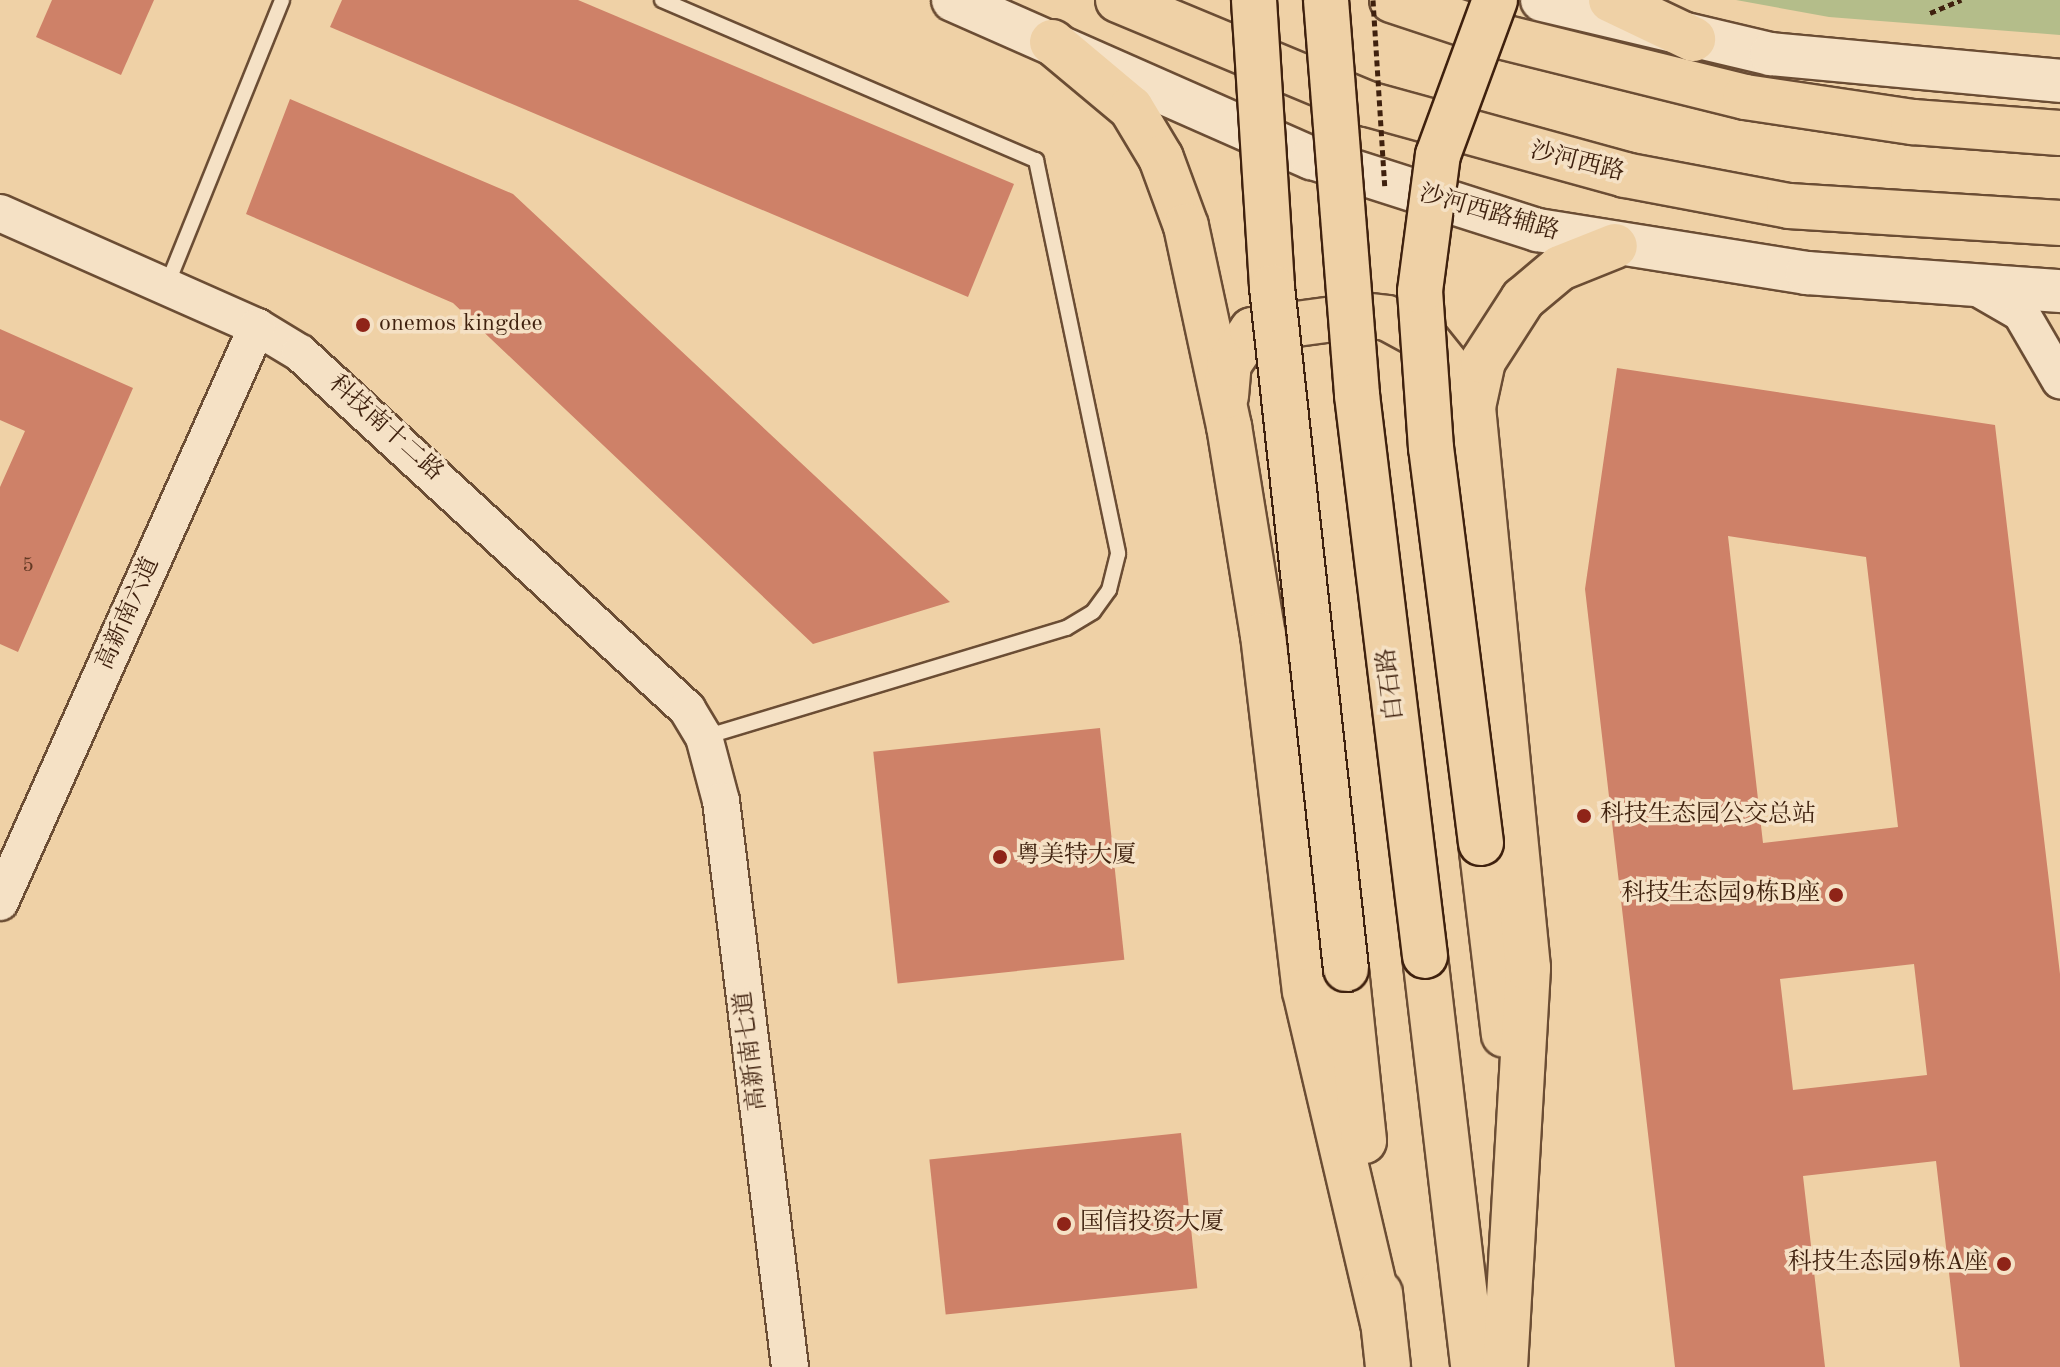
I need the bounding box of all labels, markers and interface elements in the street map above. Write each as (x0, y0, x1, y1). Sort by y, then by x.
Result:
street label: 沙河西路 (1527, 137, 1627, 189)
street label: 沙河西路辅路 (1416, 180, 1562, 248)
place label: onemos kingdee (379, 311, 542, 339)
marker: onemos kingdee (354, 316, 372, 334)
street label: 科技南十二路 (322, 370, 448, 488)
street label: 高新南六道 (91, 553, 167, 675)
house number: 5 (22, 554, 34, 578)
street label: 白石路 (1373, 647, 1411, 721)
place label: 科技生态园公交总站 (1600, 802, 1816, 830)
marker: 科技生态园公交总站 (1575, 807, 1593, 825)
place label: 粤美特大厦 (1016, 843, 1136, 871)
marker: 粤美特大厦 (991, 848, 1009, 866)
place label: 科技生态园9栋B座 (1622, 881, 1820, 909)
marker: 科技生态园9栋B座 (1827, 886, 1845, 904)
street label: 高新南七道 (730, 990, 774, 1112)
place label: 国信投资大厦 (1080, 1210, 1224, 1238)
marker: 国信投资大厦 (1055, 1215, 1073, 1233)
place label: 科技生态园9栋A座 (1788, 1250, 1988, 1278)
marker: 科技生态园9栋A座 (1995, 1255, 2013, 1273)

